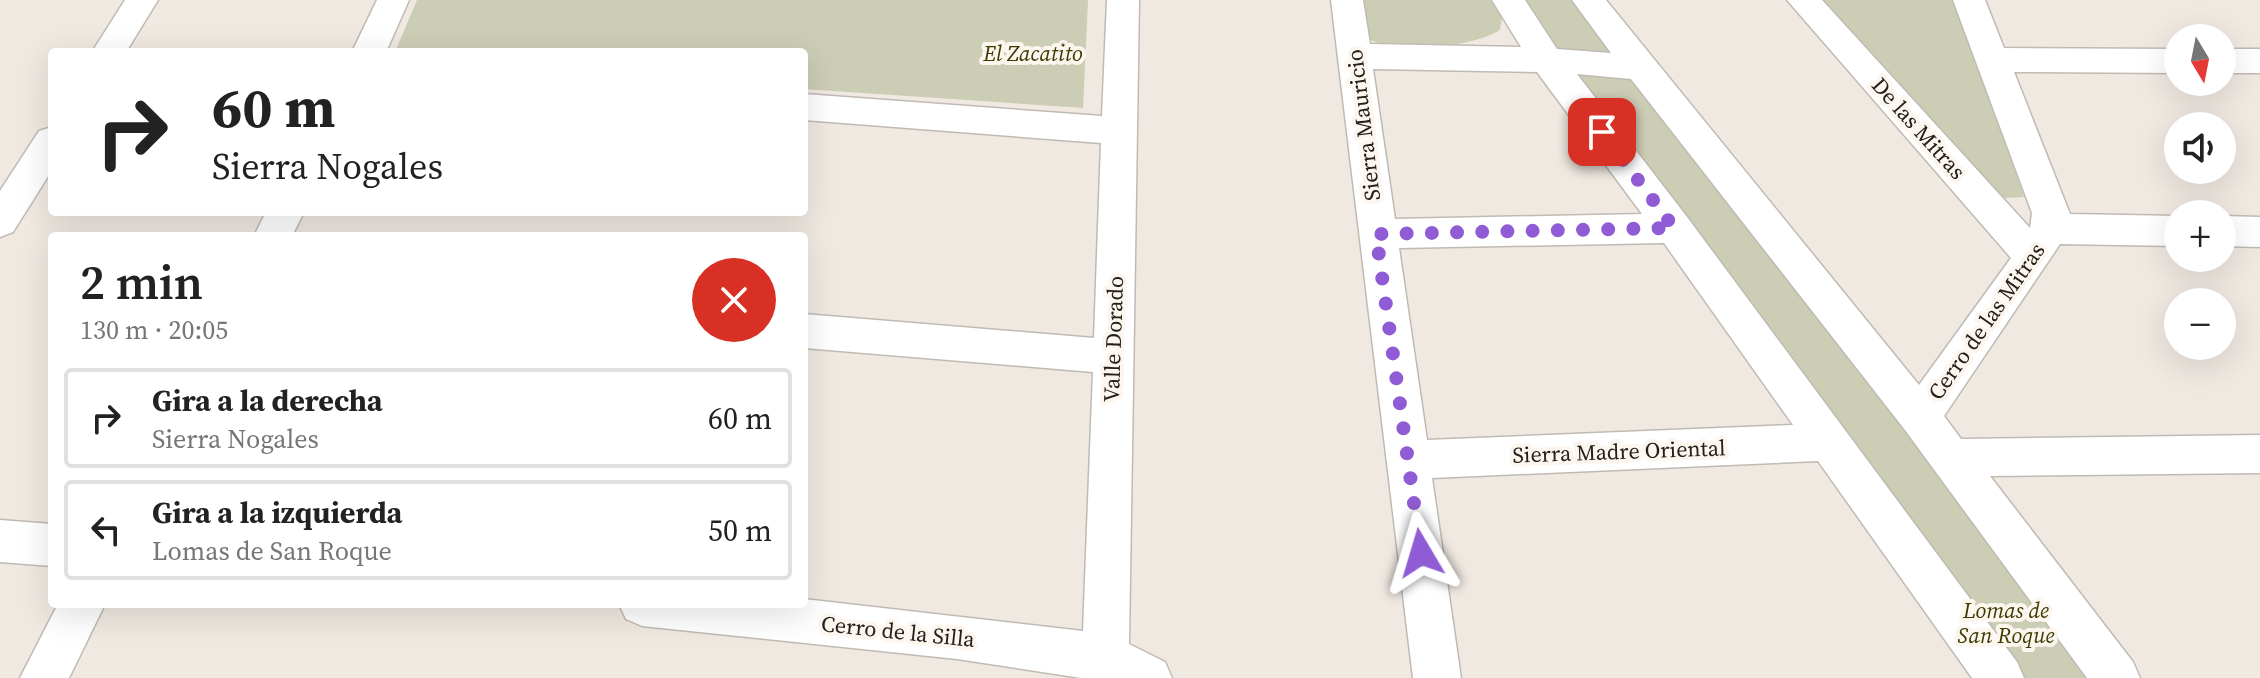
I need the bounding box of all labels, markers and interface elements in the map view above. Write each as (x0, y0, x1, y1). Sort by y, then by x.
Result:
north arrow (2164, 24, 2236, 96)
map controls (2164, 24, 2236, 360)
park label: El Zacatito (982, 38, 1083, 68)
street label: Sierra Mauricio (1339, 48, 1387, 202)
text: 60 m (212, 69, 335, 146)
street label: De las Mitras (1865, 71, 1973, 185)
icon: right (80, 80, 184, 184)
pin (1568, 98, 1636, 166)
icon: arrive (1580, 110, 1624, 154)
button: sound (2164, 112, 2236, 184)
text: Sierra Nogales (212, 142, 443, 191)
button: + (2164, 200, 2236, 272)
street label: Cerro de las Mitras (1921, 237, 2051, 405)
text: 2 min (80, 249, 203, 315)
button: close (692, 258, 776, 342)
street label: Valle Dorado (1096, 275, 1130, 403)
button: − (2164, 288, 2236, 360)
text: 130 m · 20:05 (80, 312, 228, 348)
text: Gira a la derecha (152, 380, 383, 421)
icon: right (84, 396, 128, 440)
text: 60 m (708, 398, 772, 439)
text: Sierra Nogales (152, 421, 319, 457)
street label: Sierra Madre Oriental (1512, 432, 1726, 470)
text: Gira a la izquierda (152, 492, 402, 533)
icon: left (84, 508, 128, 552)
text: 50 m (708, 510, 772, 551)
position arrow (1379, 511, 1463, 595)
text: Lomas de San Roque (152, 533, 392, 569)
park label: Lomas de San Roque (1958, 595, 2054, 650)
street label: Cerro de la Silla (820, 608, 977, 654)

